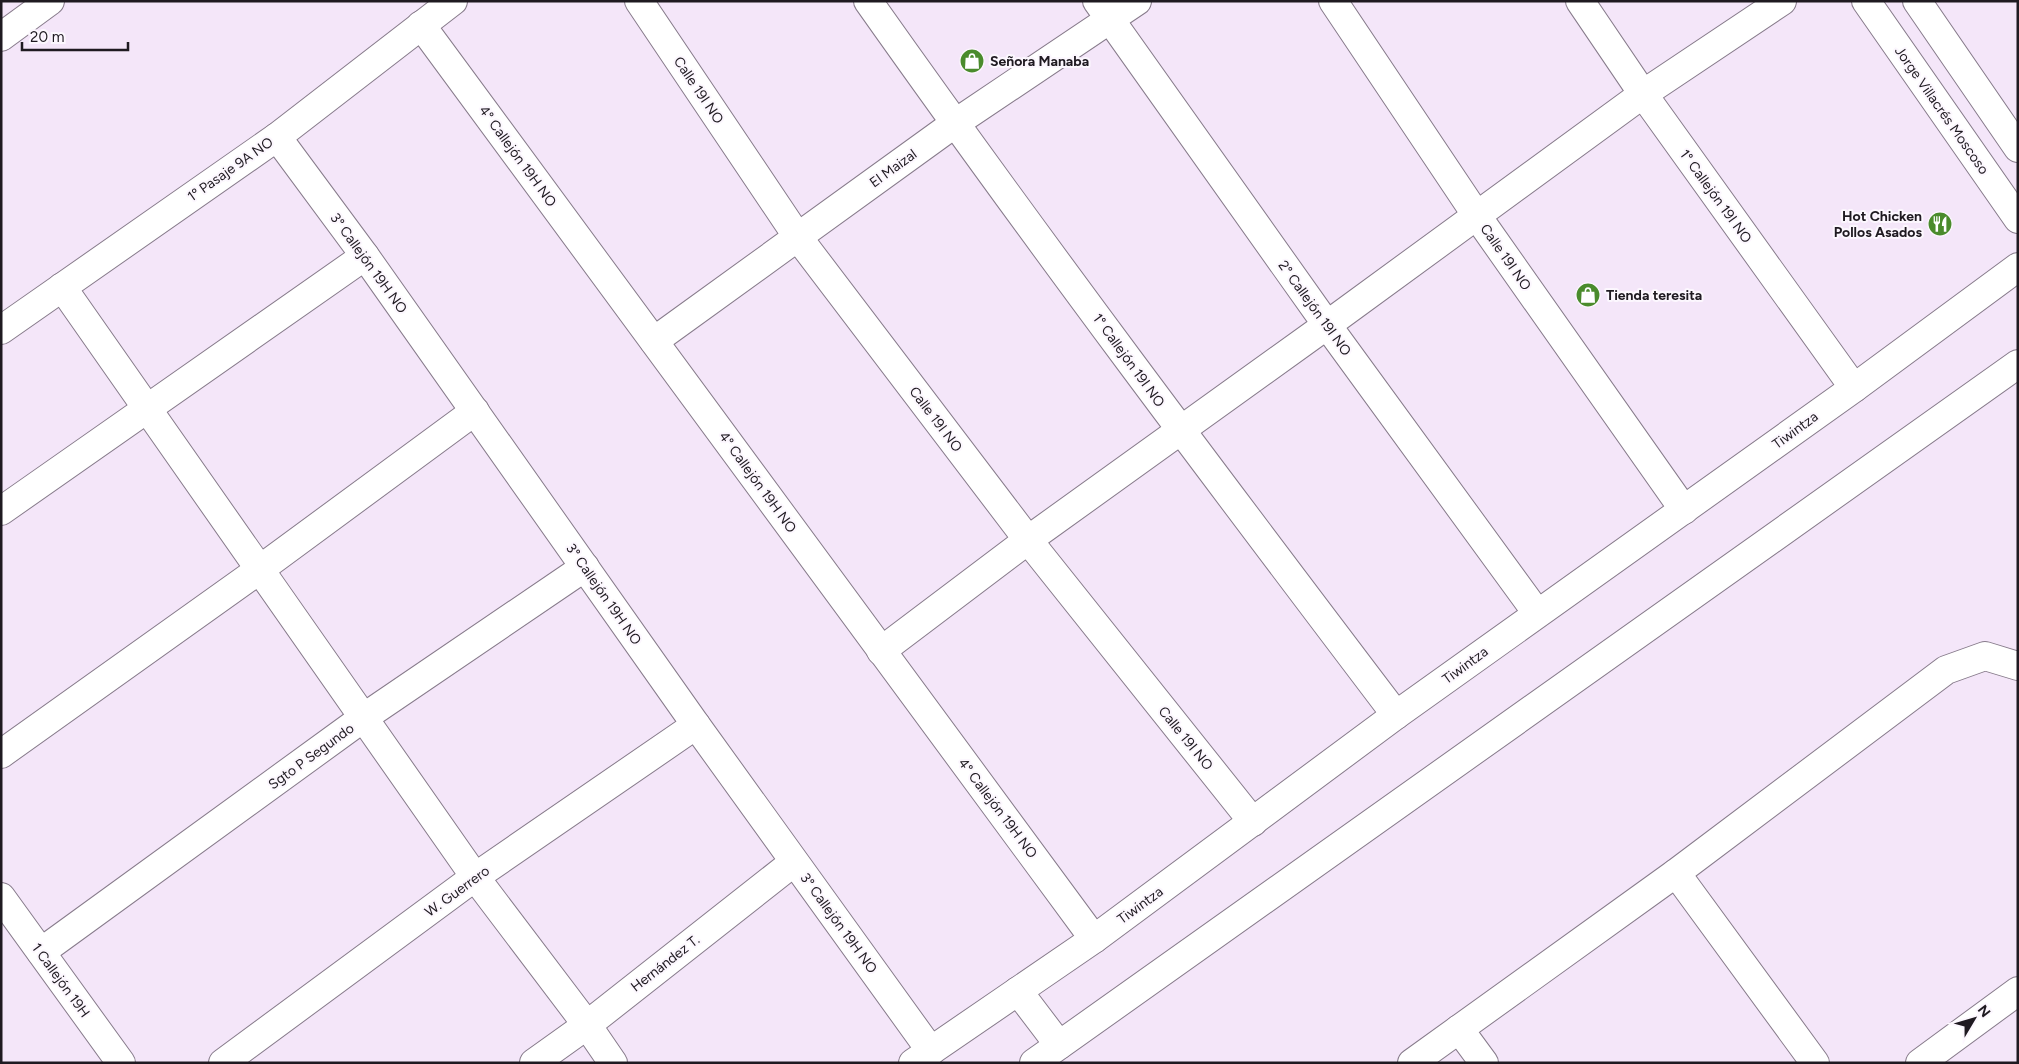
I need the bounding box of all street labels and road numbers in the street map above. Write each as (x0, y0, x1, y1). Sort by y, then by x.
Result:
street label: Jorge Villacrés Moscoso (1891, 43, 1992, 178)
street label: Calle 19I NO (670, 54, 727, 127)
street label: 4° Callejón 19H NO (475, 102, 560, 210)
street label: 1º Pasaje 9A NO (184, 134, 276, 205)
street label: El Maizal (866, 146, 920, 191)
street label: 1° Callejón 19I NO (1676, 146, 1755, 246)
street label: 3° Callejón 19H NO (327, 210, 411, 317)
street label: Calle 19I NO (1477, 221, 1535, 294)
street label: 2° Callejón 19I NO (1274, 257, 1355, 359)
street label: 1° Callejón 19I NO (1089, 310, 1168, 410)
street label: Calle 19I NO (906, 383, 966, 455)
street label: Tiwintza (1769, 408, 1821, 453)
street label: 4° Callejón 19H NO (715, 428, 800, 536)
street label: 3° Callejón 19H NO (562, 540, 645, 648)
street label: Tiwintza (1439, 643, 1491, 688)
street label: Calle 19I NO (1155, 703, 1217, 774)
street label: Sgto P Segundo (265, 720, 357, 793)
street label: 4° Callejón 19H NO (954, 755, 1041, 862)
street label: W. Guerrero (422, 862, 493, 921)
street label: 3° Callejón 19H NO (797, 870, 881, 977)
street label: Tiwintza (1114, 883, 1166, 928)
street label: Hernández T. (628, 931, 703, 995)
street label: 1 Callejón 19H (28, 940, 93, 1021)

